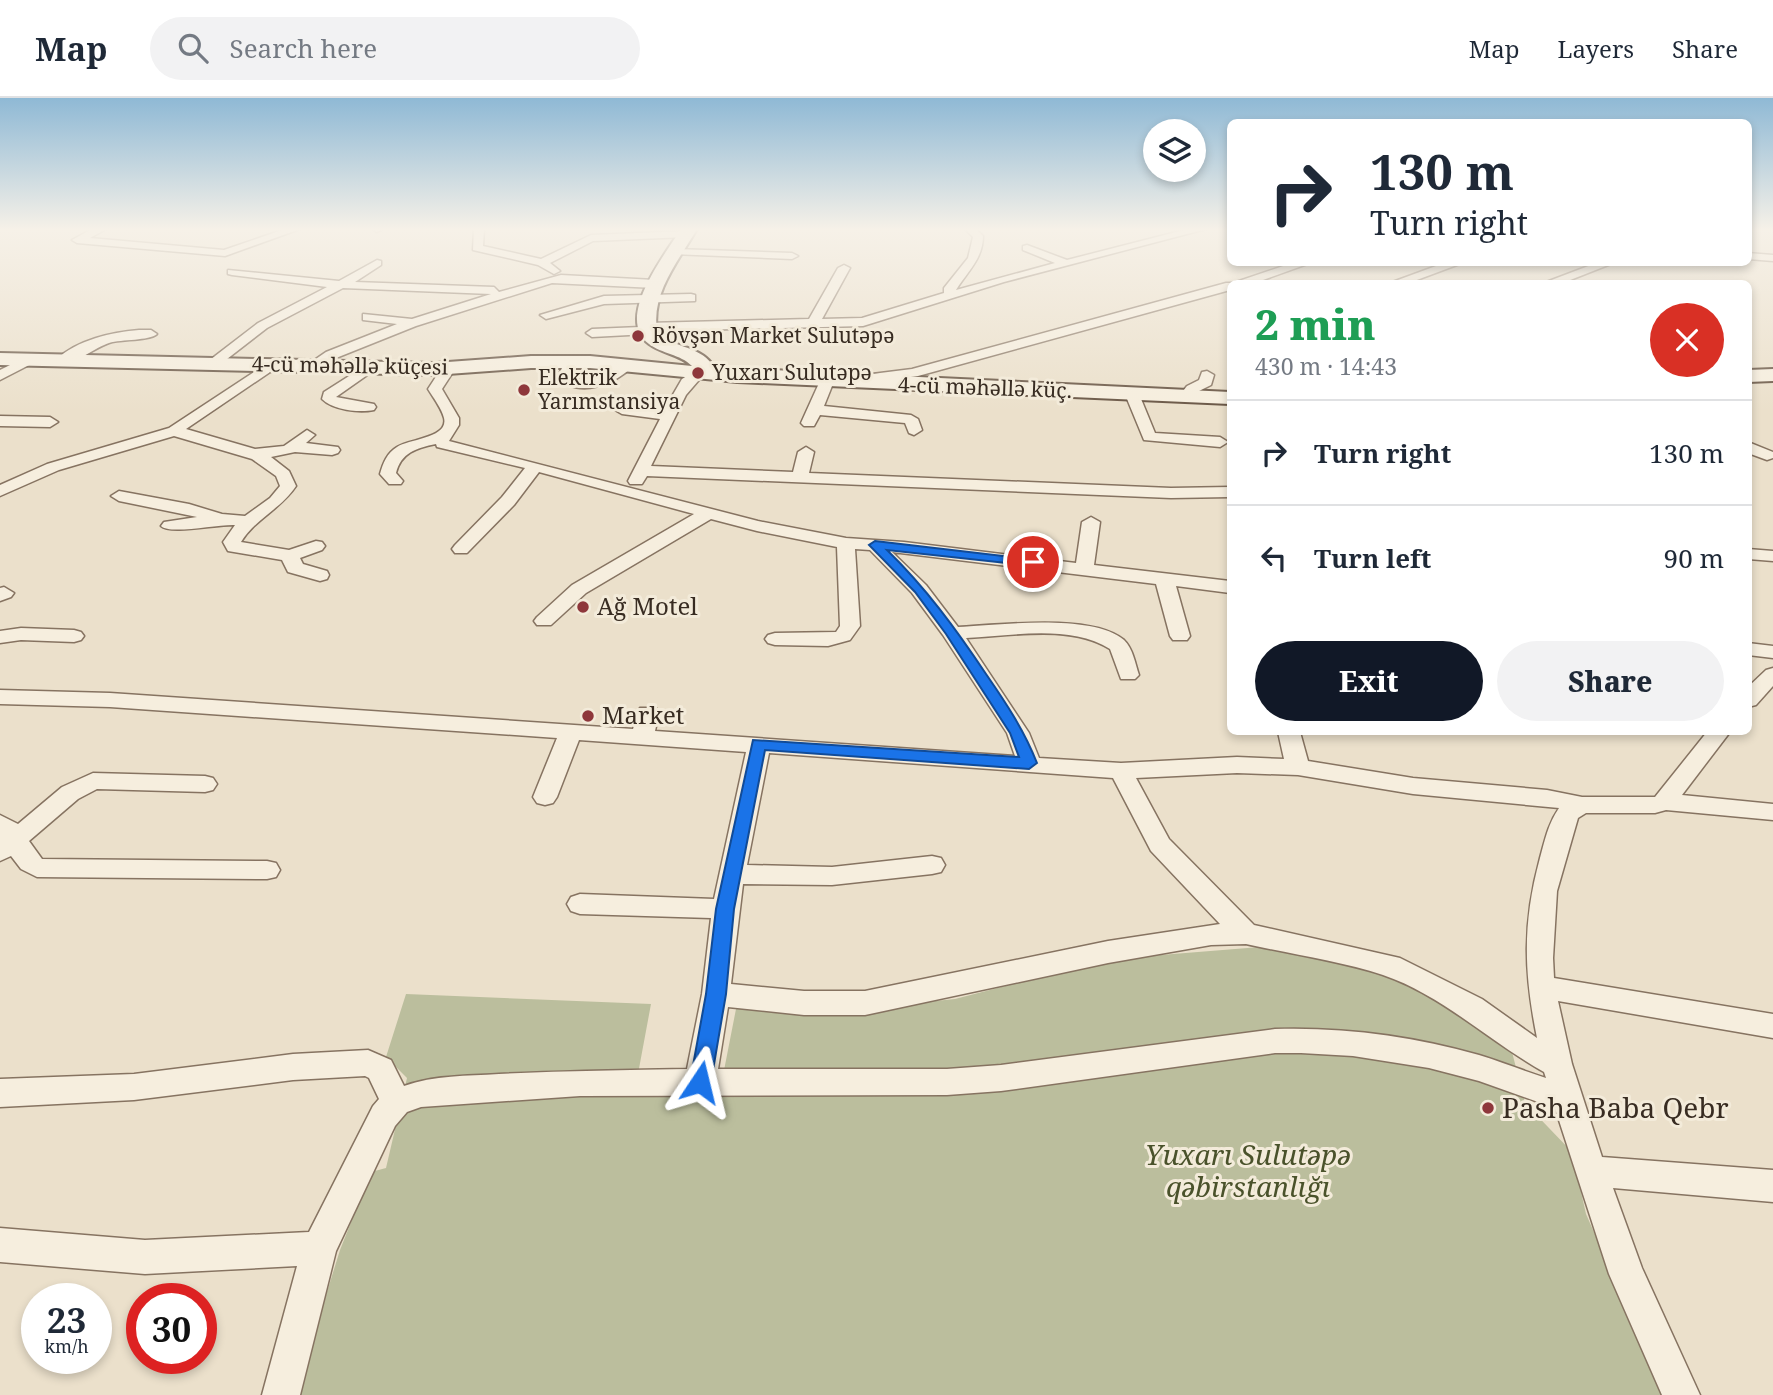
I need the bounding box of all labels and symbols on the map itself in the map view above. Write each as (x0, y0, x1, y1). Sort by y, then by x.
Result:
place label: Rövşən Market Sulutəpə (652, 321, 895, 349)
marker: Rövşən Market Sulutəpə (630, 328, 646, 344)
street label: 4-cü məhəllə küçesi (252, 349, 449, 381)
place label: Yuxarı Sulutəpə (711, 358, 872, 386)
place label: Elektrik Yarımstansiya (537, 363, 680, 415)
marker: Yuxarı Sulutəpə (690, 365, 706, 381)
street label: 4-cü məhəllə küç. (898, 370, 1072, 404)
marker: Elektrik Yarımstansiya (516, 382, 532, 398)
pin (1003, 532, 1063, 592)
place label: Ağ Motel (597, 589, 698, 622)
marker: Ağ Motel (575, 599, 591, 615)
place label: Market (602, 698, 684, 731)
marker: Market (580, 708, 596, 724)
position arrow (663, 1045, 737, 1119)
place label: Pasha Baba Qebr (1502, 1088, 1729, 1126)
marker: Pasha Baba Qebr (1480, 1100, 1496, 1116)
park label: Yuxarı Sulutəpə qəbirstanlığı (1145, 1135, 1351, 1205)
speed limit sign: 30 (126, 1283, 217, 1374)

